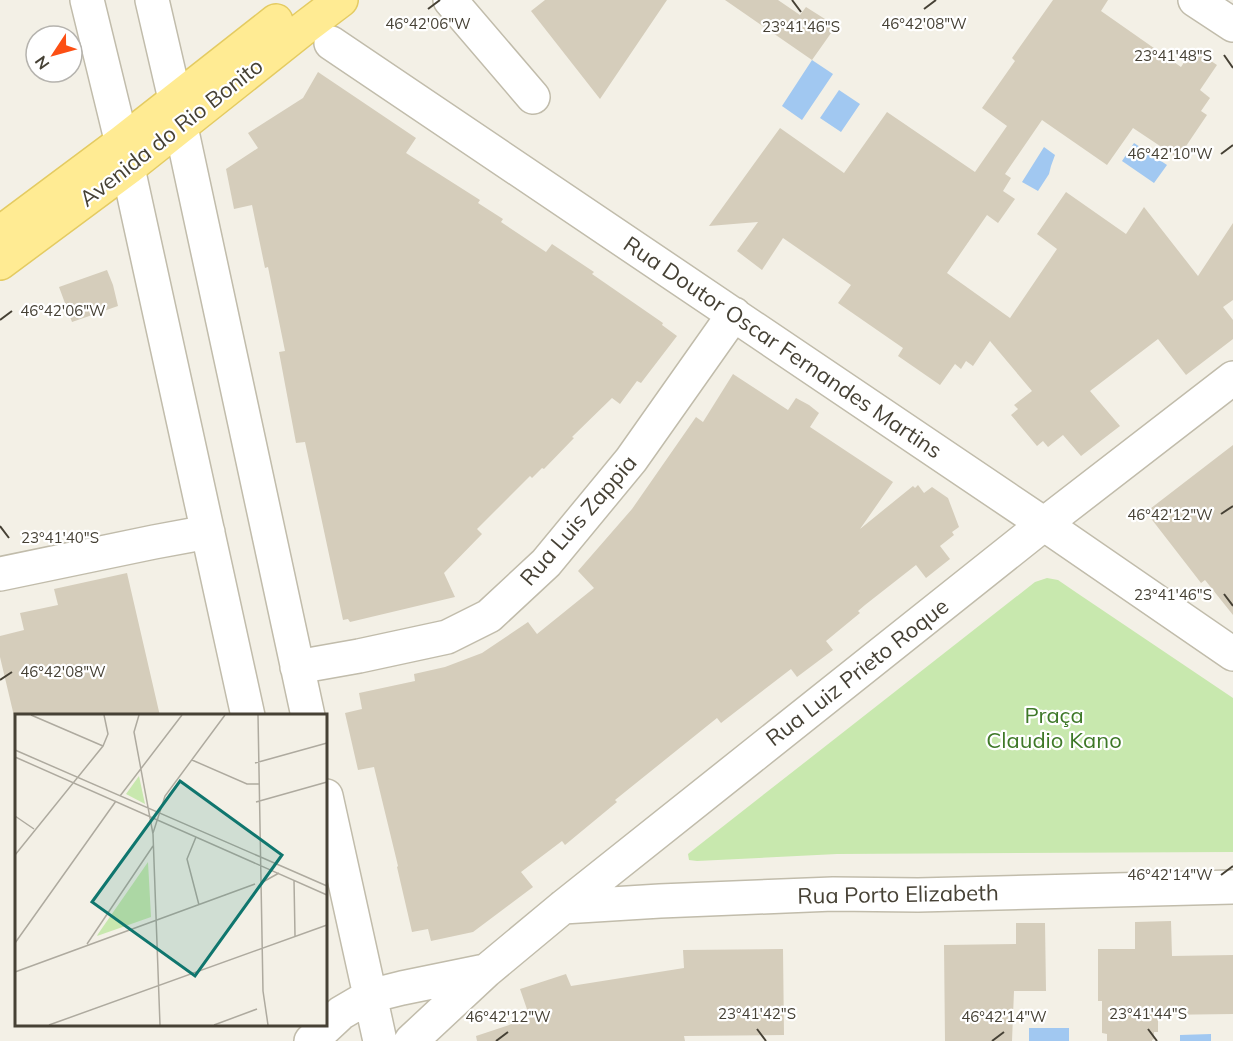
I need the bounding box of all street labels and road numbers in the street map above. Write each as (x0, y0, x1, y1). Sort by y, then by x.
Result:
street label: Avenida do Rio Bonito (74, 52, 268, 212)
street label: Rua Doutor Oscar Fernandes Martins (618, 230, 948, 464)
street label: Rua Luis Zappia (514, 449, 642, 591)
street label: Rua Luiz Prieto Roque (760, 592, 954, 752)
street label: Rua Porto Elizabeth (797, 878, 999, 910)

